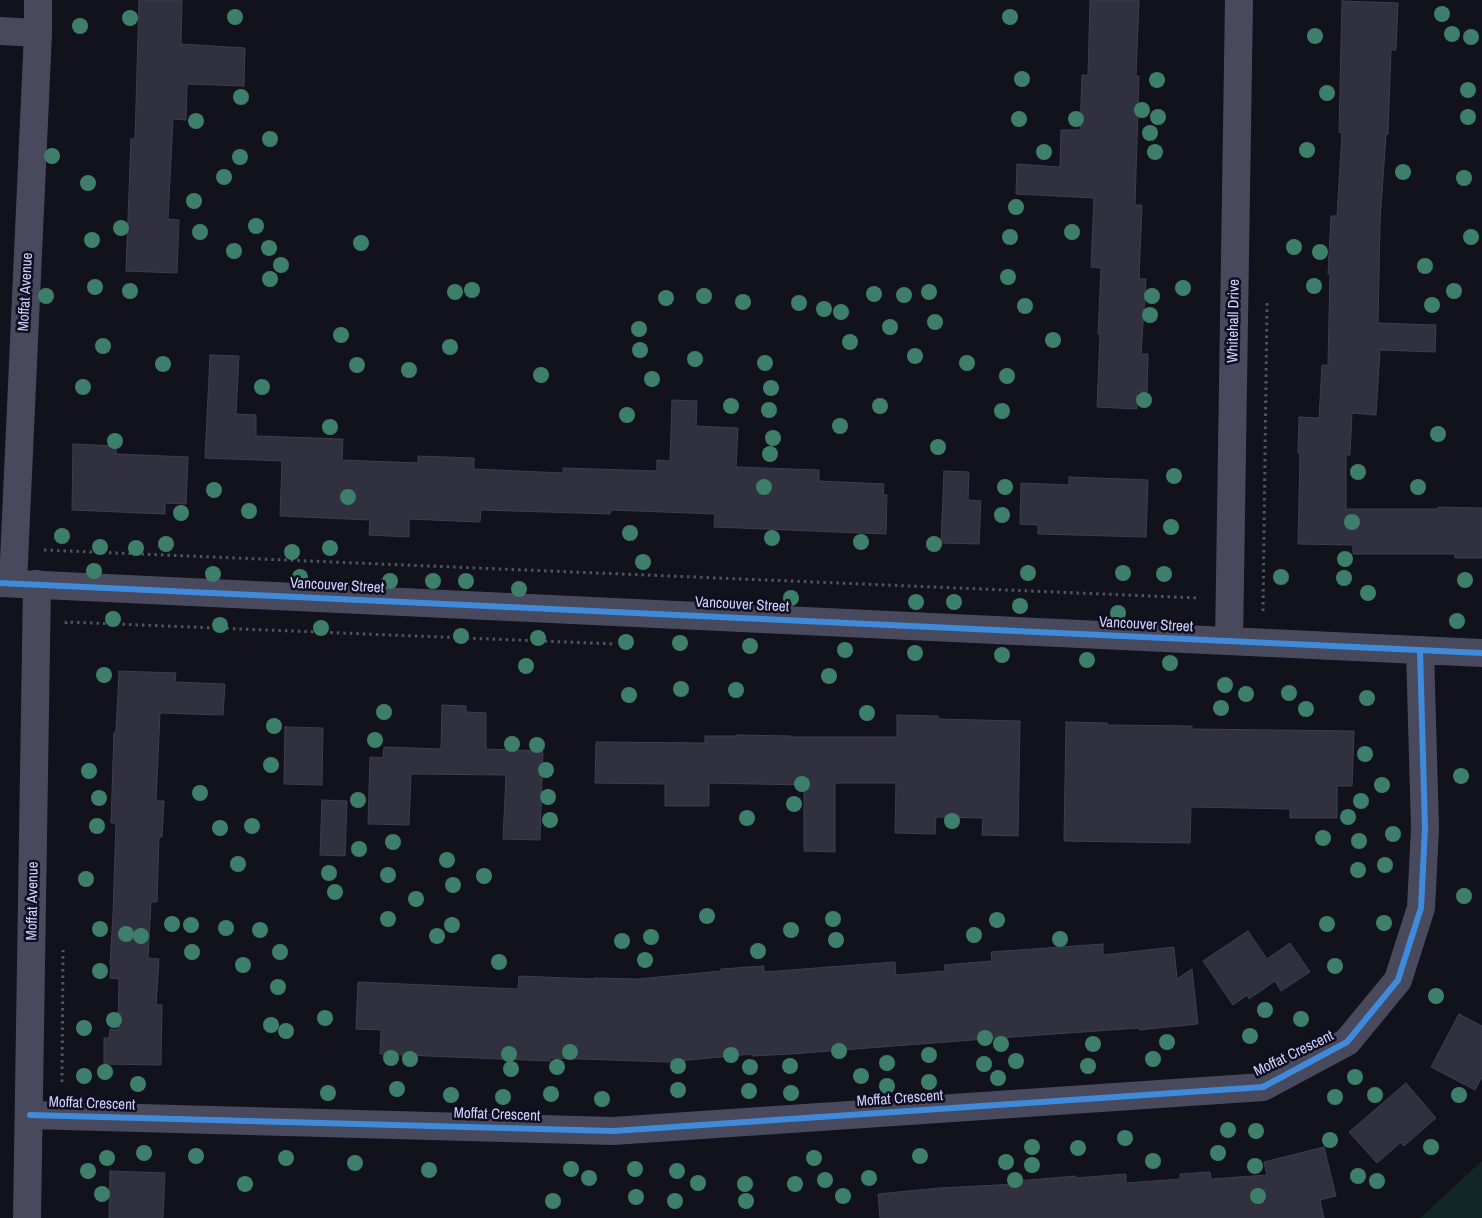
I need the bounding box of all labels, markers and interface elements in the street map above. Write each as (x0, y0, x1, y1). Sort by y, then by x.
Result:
street label: Moffat Avenue (15, 252, 37, 332)
street label: Whitehall Drive (1224, 279, 1244, 363)
street label: Vancouver Street (290, 575, 384, 597)
street label: Vancouver Street (695, 594, 789, 616)
street label: Vancouver Street (1099, 614, 1193, 636)
street label: Moffat Avenue (23, 861, 43, 941)
street label: Moffat Crescent (1251, 1027, 1337, 1081)
street label: Moffat Crescent (856, 1087, 944, 1111)
street label: Moffat Crescent (48, 1093, 136, 1115)
street label: Moffat Crescent (453, 1104, 541, 1126)

